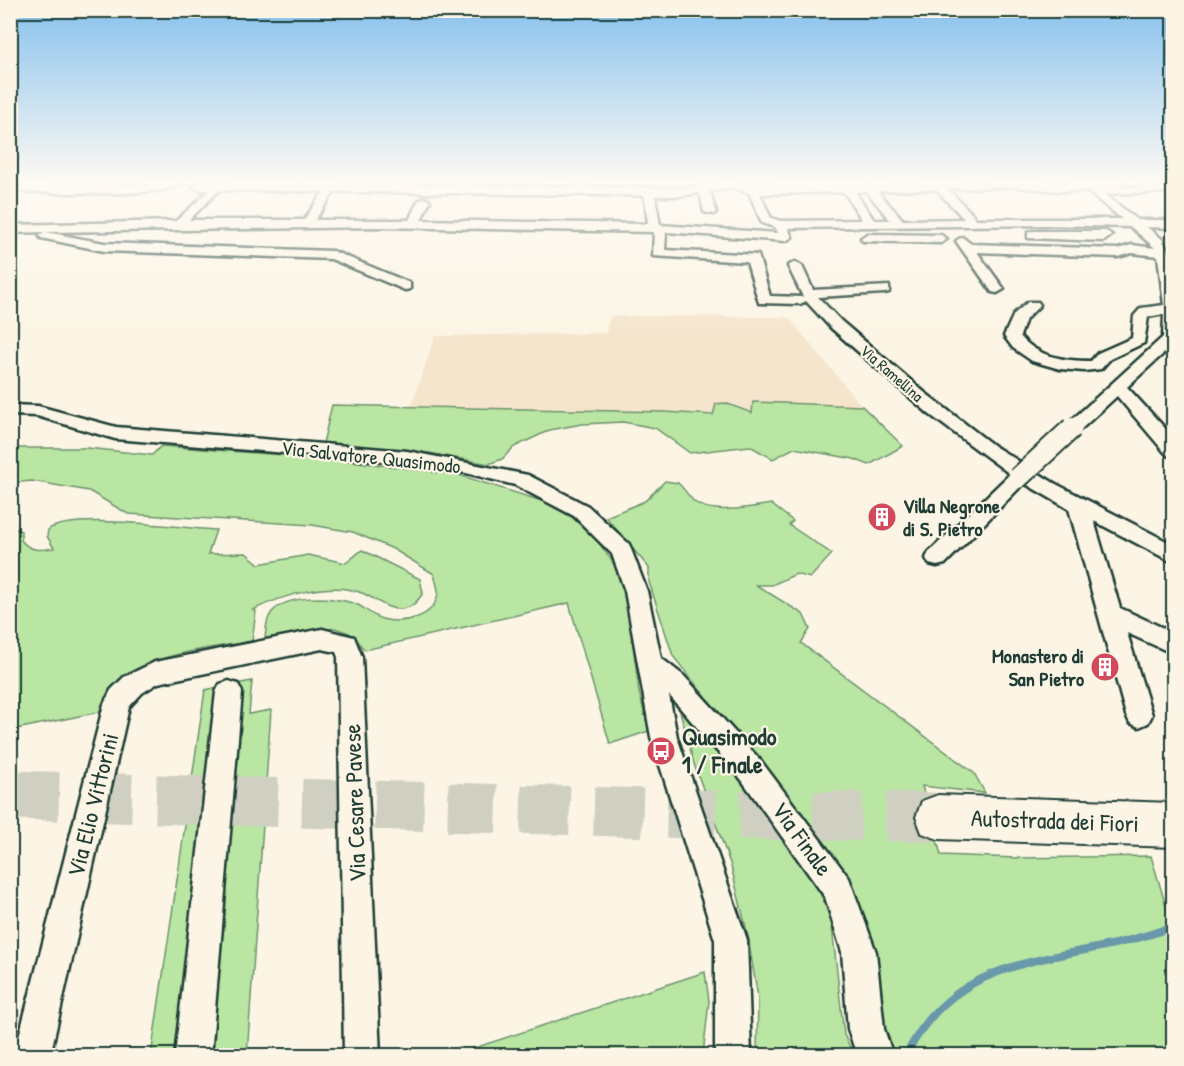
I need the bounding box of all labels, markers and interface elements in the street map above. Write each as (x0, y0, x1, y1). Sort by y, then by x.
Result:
street label: Via Ramellina (856, 339, 928, 407)
street label: Via Salvatore Quasimodo (280, 434, 462, 479)
place label: Villa Negrone di S. Pietro (903, 492, 1000, 542)
building icon: Villa Negrone di S. Pietro (866, 501, 898, 533)
place label: Monastero di San Pietro (992, 642, 1084, 692)
building icon: Monastero di San Pietro (1089, 651, 1121, 683)
place label: Quasimodo 1 / Finale (682, 720, 777, 780)
street label: Via Cesare Pavese (335, 723, 373, 883)
street label: Via Elio Vittorini (59, 729, 125, 880)
bus stop icon: Quasimodo 1 / Finale (645, 735, 677, 767)
street label: Via Finale (765, 795, 841, 882)
street label: Autostrada dei Fiori (970, 801, 1140, 839)

